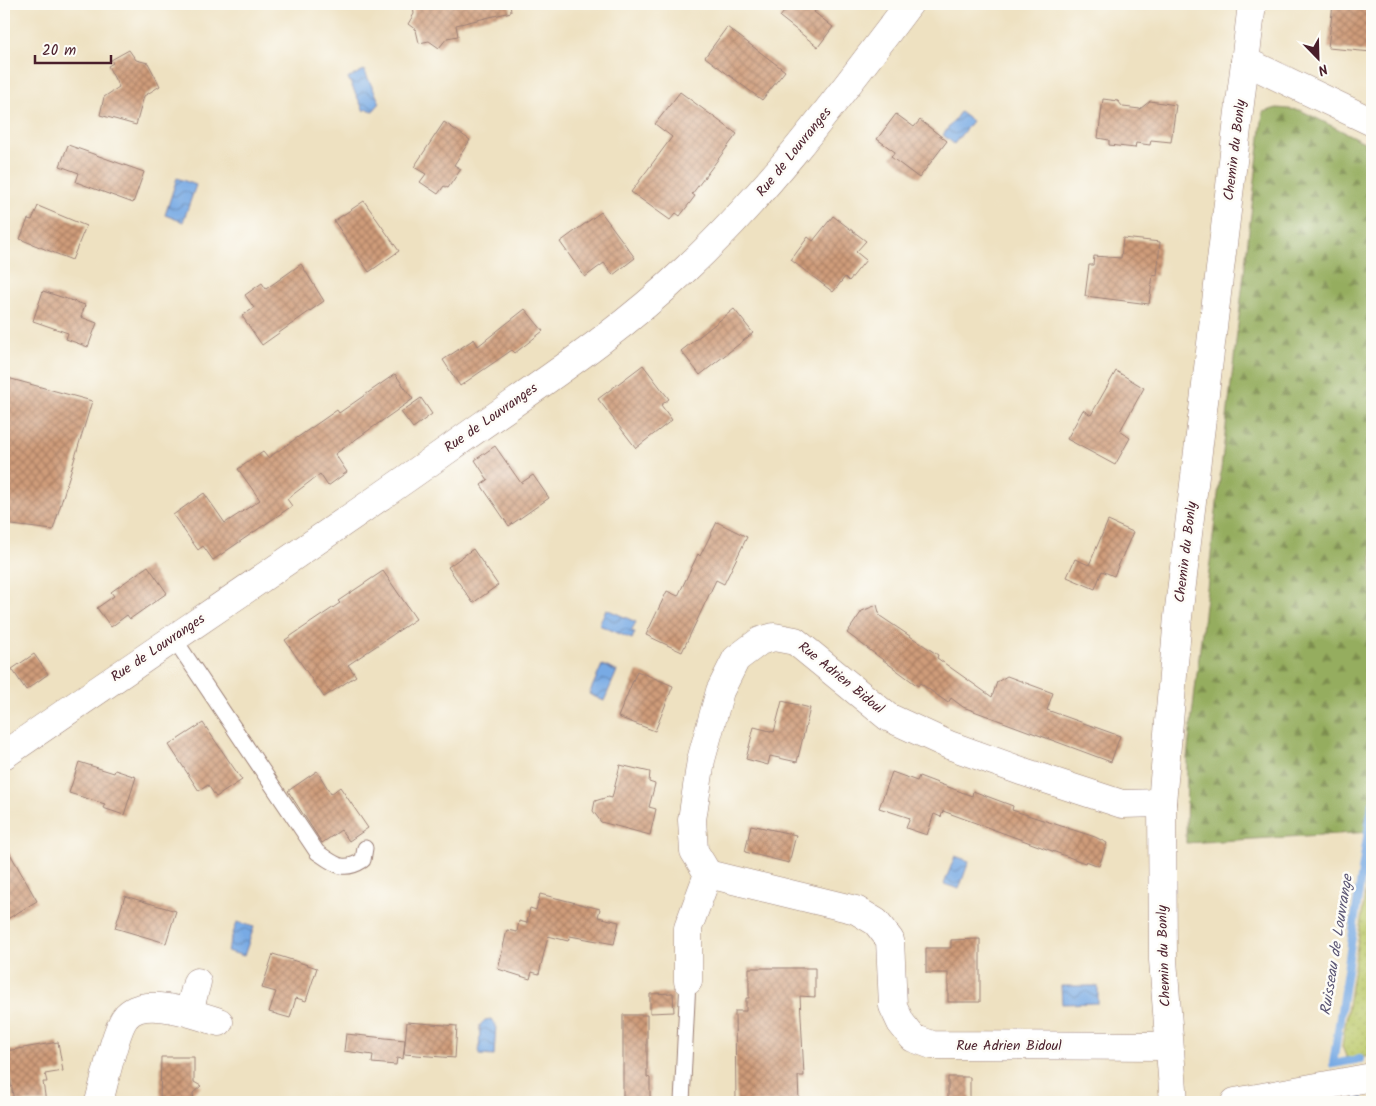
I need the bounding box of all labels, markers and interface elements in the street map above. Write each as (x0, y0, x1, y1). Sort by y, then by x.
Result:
scale bar (35, 32, 111, 64)
north arrow (1294, 32, 1344, 82)
text: 20 m (42, 39, 76, 63)
text: N (1314, 57, 1331, 81)
street label: Chemin du Bonly (1218, 98, 1252, 202)
street label: Rue de Louvranges (751, 102, 837, 202)
street label: Rue de Louvranges (440, 377, 542, 459)
street label: Chemin du Bonly (1169, 500, 1203, 604)
street label: Rue de Louvranges (106, 608, 210, 688)
street label: Rue Adrien Bidoul (793, 636, 889, 720)
water label: Ruisseau de Louvrange (1314, 872, 1360, 1017)
street label: Chemin du Bonly (1151, 904, 1177, 1007)
street label: Rue Adrien Bidoul (956, 1035, 1062, 1057)

